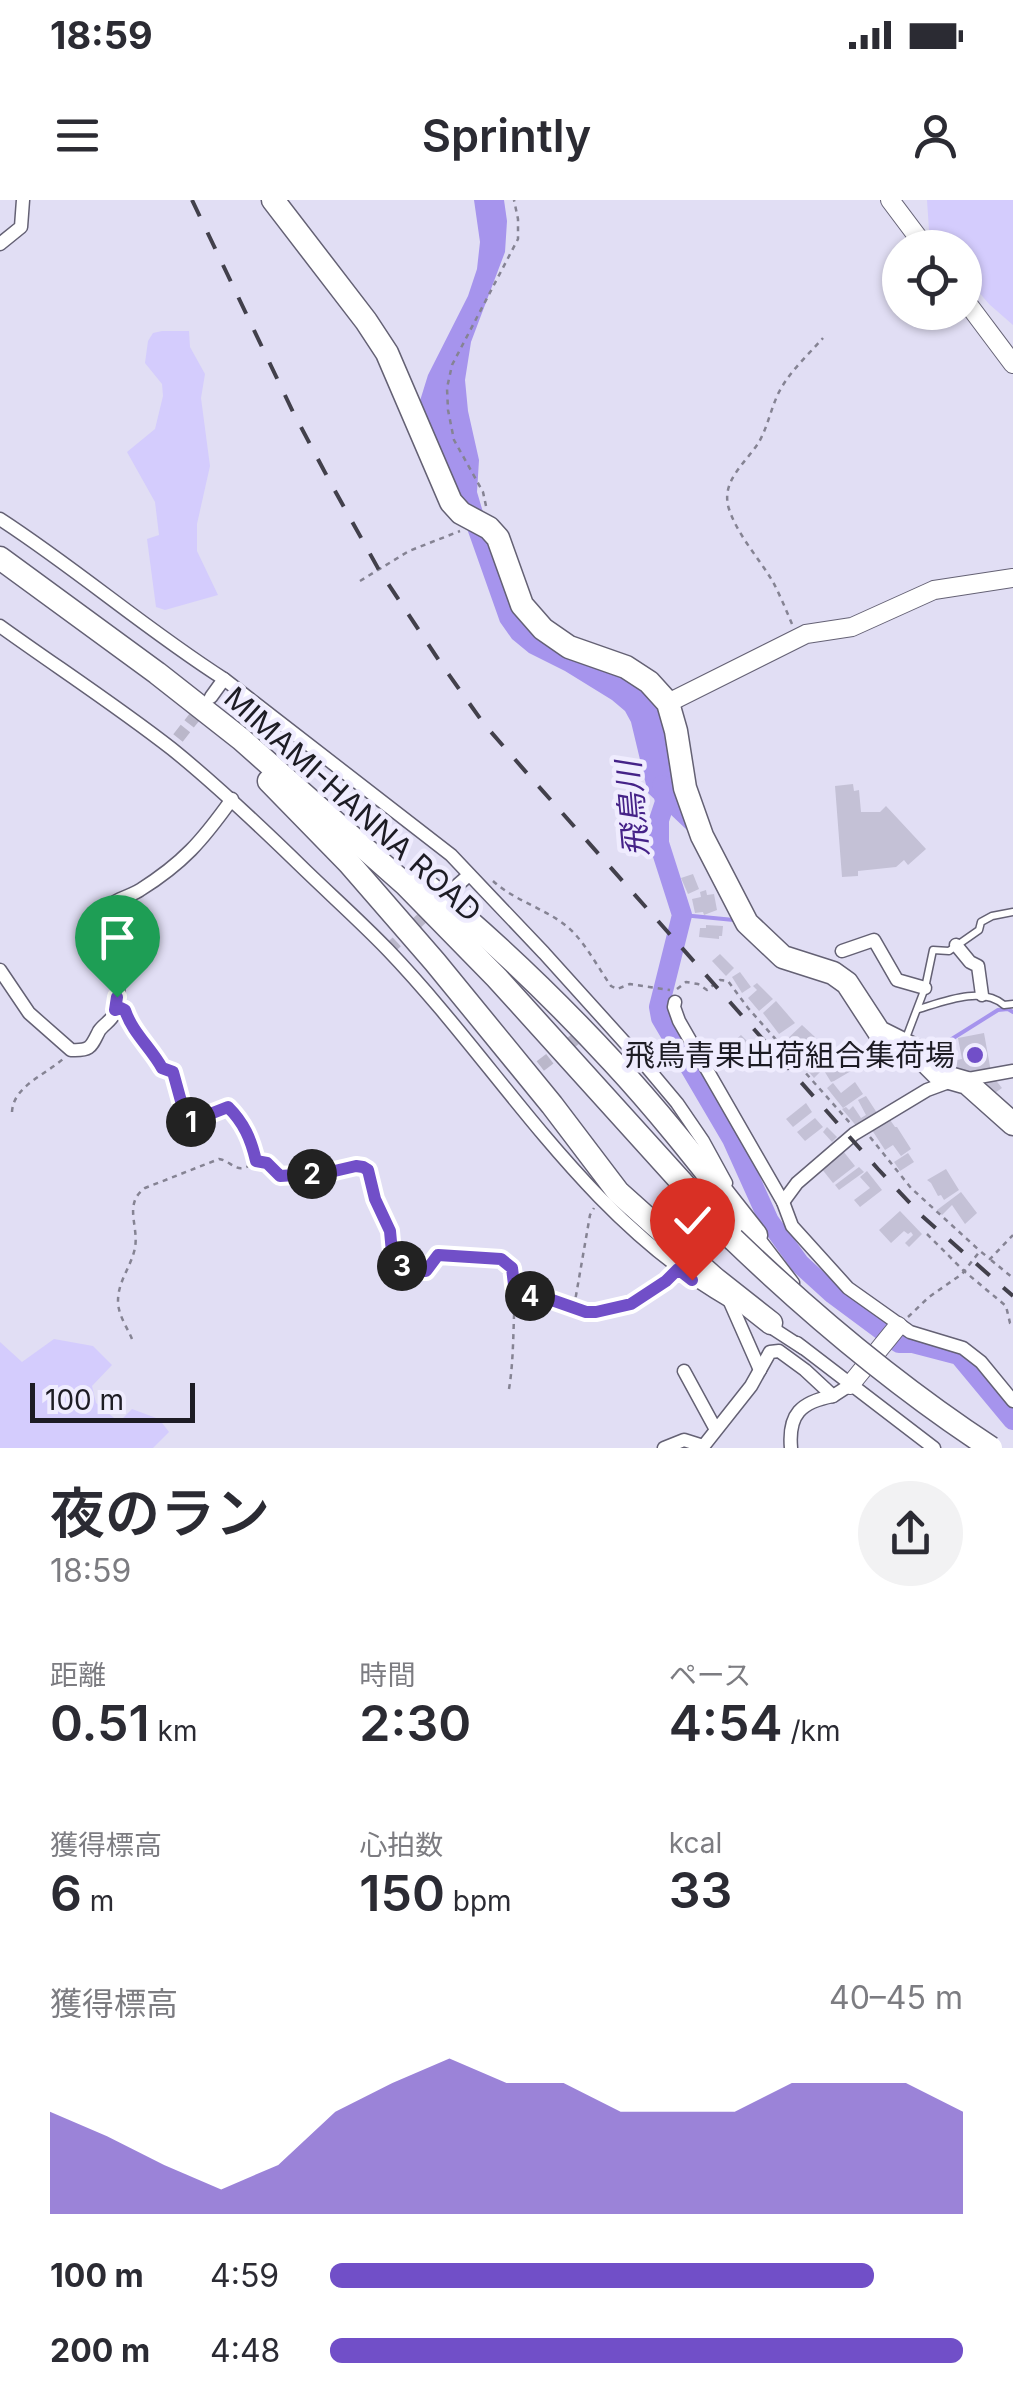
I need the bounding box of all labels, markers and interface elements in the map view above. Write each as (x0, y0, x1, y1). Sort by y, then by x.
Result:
text: 18:59 (50, 12, 153, 58)
icon: menu (50, 108, 105, 163)
text: Sprintly (422, 108, 591, 163)
icon: person (908, 108, 963, 163)
map controls (882, 230, 982, 330)
button: locate (882, 230, 982, 330)
street label: MIMAMI-HANNA ROAD (217, 679, 489, 929)
water label: 飛鳥川 (608, 757, 656, 859)
pin (75, 895, 160, 998)
icon: arrive (90, 910, 145, 965)
place label: 飛鳥青果出荷組合集荷場 (625, 1037, 955, 1073)
marker: 飛鳥青果出荷組合集荷場 (964, 1044, 986, 1066)
pin: 1 (166, 1097, 216, 1147)
text: 1 (185, 1105, 197, 1139)
pin: 2 (287, 1149, 337, 1199)
text: 2 (303, 1157, 321, 1191)
pin (650, 1178, 735, 1281)
icon: check (665, 1193, 720, 1248)
pin: 3 (377, 1241, 427, 1291)
text: 3 (393, 1249, 411, 1283)
pin: 4 (505, 1271, 555, 1321)
text: 4 (521, 1279, 539, 1313)
scale bar (30, 1378, 195, 1422)
text: 100 m (45, 1383, 124, 1417)
text: 夜のラン (50, 1480, 270, 1546)
button: share (858, 1481, 963, 1586)
text: 18:59 (50, 1551, 131, 1590)
text: 距離 (50, 1658, 106, 1692)
text: 時間 (359, 1658, 415, 1692)
text: ペース (669, 1658, 751, 1692)
text: 0.51 (50, 1693, 150, 1753)
text: 2:30 (359, 1693, 471, 1753)
text: 4:54 (669, 1693, 783, 1753)
text: km (150, 1714, 197, 1748)
text: /km (783, 1714, 841, 1748)
text: kcal (669, 1826, 722, 1860)
text: 獲得標高 (50, 1828, 162, 1862)
text: 心拍数 (359, 1828, 443, 1862)
text: 33 (669, 1860, 732, 1920)
text: 6 (50, 1863, 82, 1923)
text: 150 (359, 1863, 445, 1923)
text: m (82, 1884, 114, 1918)
text: bpm (445, 1884, 512, 1918)
text: 40–45 m (829, 1978, 963, 2017)
text: 獲得標高 (50, 1984, 178, 2023)
text: 100 m (50, 2256, 144, 2295)
text: 4:59 (210, 2256, 279, 2295)
text: 200 m (50, 2331, 150, 2370)
text: 4:48 (210, 2331, 280, 2370)

